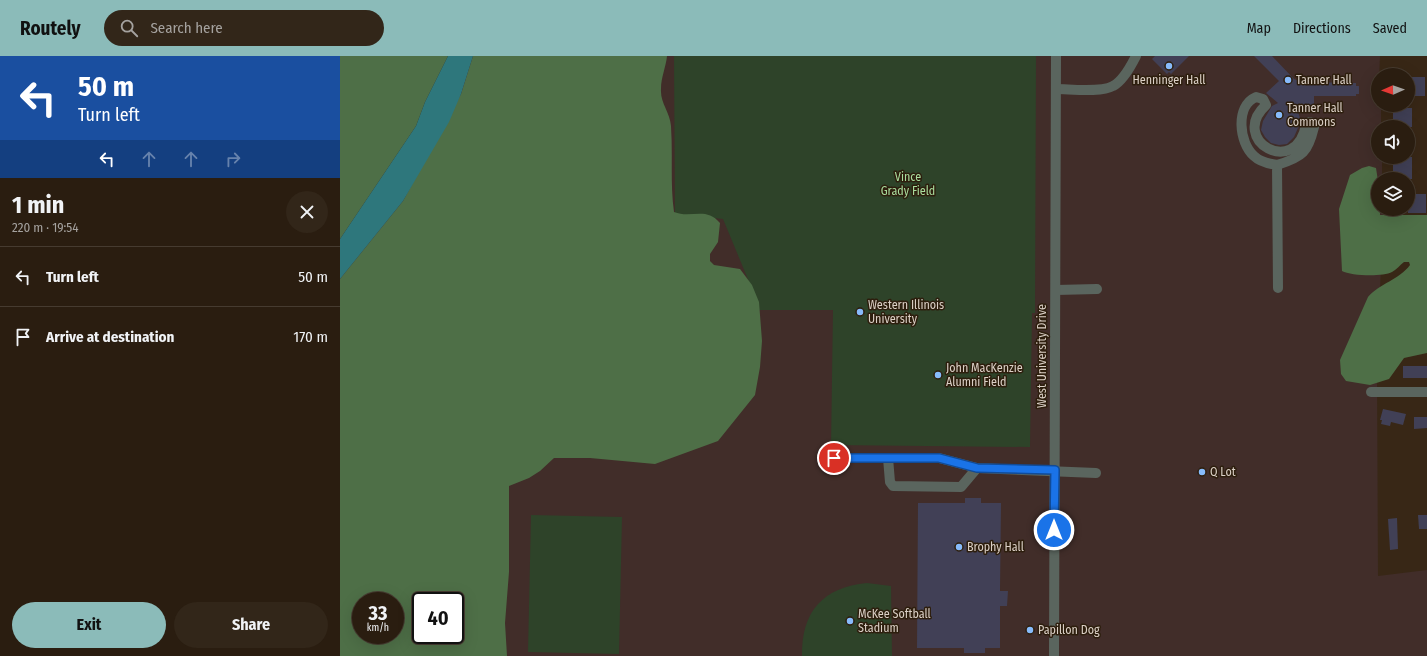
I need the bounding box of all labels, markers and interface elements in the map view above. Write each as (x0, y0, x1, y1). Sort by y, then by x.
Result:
search box (104, 10, 384, 46)
text: Routely (20, 17, 80, 40)
icon: search (118, 17, 140, 39)
text: Search here (150, 19, 223, 37)
text: Map (1247, 20, 1271, 37)
text: Directions (1293, 20, 1351, 37)
text: Saved (1373, 20, 1407, 37)
marker: Henninger Hall (1164, 61, 1174, 71)
north arrow (1371, 68, 1415, 112)
map controls (1371, 68, 1415, 216)
text: 50 m (78, 70, 134, 103)
icon: left (12, 72, 64, 124)
place label: Henninger Hall (1133, 73, 1205, 87)
place label: Tanner Hall (1296, 73, 1352, 87)
marker: Tanner Hall (1283, 75, 1293, 85)
place label: Tanner Hall Commons (1287, 101, 1343, 129)
text: Turn left (78, 104, 140, 126)
marker: Tanner Hall Commons (1274, 110, 1284, 120)
button: sound (1371, 120, 1415, 164)
icon: left (96, 148, 118, 170)
icon: ahead (138, 148, 160, 170)
icon: ahead (180, 148, 202, 170)
icon: right (222, 148, 244, 170)
park label: Vince Grady Field (881, 170, 935, 198)
button: layers (1371, 172, 1415, 216)
text: 1 min (12, 191, 64, 219)
button: close (286, 191, 328, 233)
text: 220 m · 19:54 (12, 220, 79, 235)
icon: left (12, 266, 34, 288)
text: Turn left (46, 268, 99, 286)
text: 50 m (298, 268, 328, 286)
place label: Western Illinois University (868, 298, 944, 326)
street label: West University Drive (1035, 304, 1049, 408)
marker: Western Illinois University (855, 307, 865, 317)
icon: arrive (12, 326, 34, 348)
text: Arrive at destination (46, 328, 174, 346)
text: 170 m (293, 328, 328, 346)
place label: John MacKenzie Alumni Field (946, 361, 1023, 389)
marker: John MacKenzie Alumni Field (933, 370, 943, 380)
pin (817, 441, 851, 475)
icon: arrive (823, 447, 845, 469)
place label: Q Lot (1210, 465, 1236, 479)
marker: Q Lot (1197, 467, 1207, 477)
position arrow (1033, 509, 1075, 551)
place label: Brophy Hall (967, 540, 1024, 554)
marker: Brophy Hall (954, 542, 964, 552)
speed limit sign: 40 (412, 592, 464, 644)
text: 33 (369, 601, 387, 625)
button: Exit (12, 602, 166, 648)
button: Share (174, 602, 328, 648)
place label: McKee Softball Stadium (858, 607, 931, 635)
marker: McKee Softball Stadium (845, 616, 855, 626)
text: km/h (367, 622, 389, 634)
place label: Papillon Dog (1038, 623, 1100, 637)
marker: Papillon Dog (1025, 625, 1035, 635)

